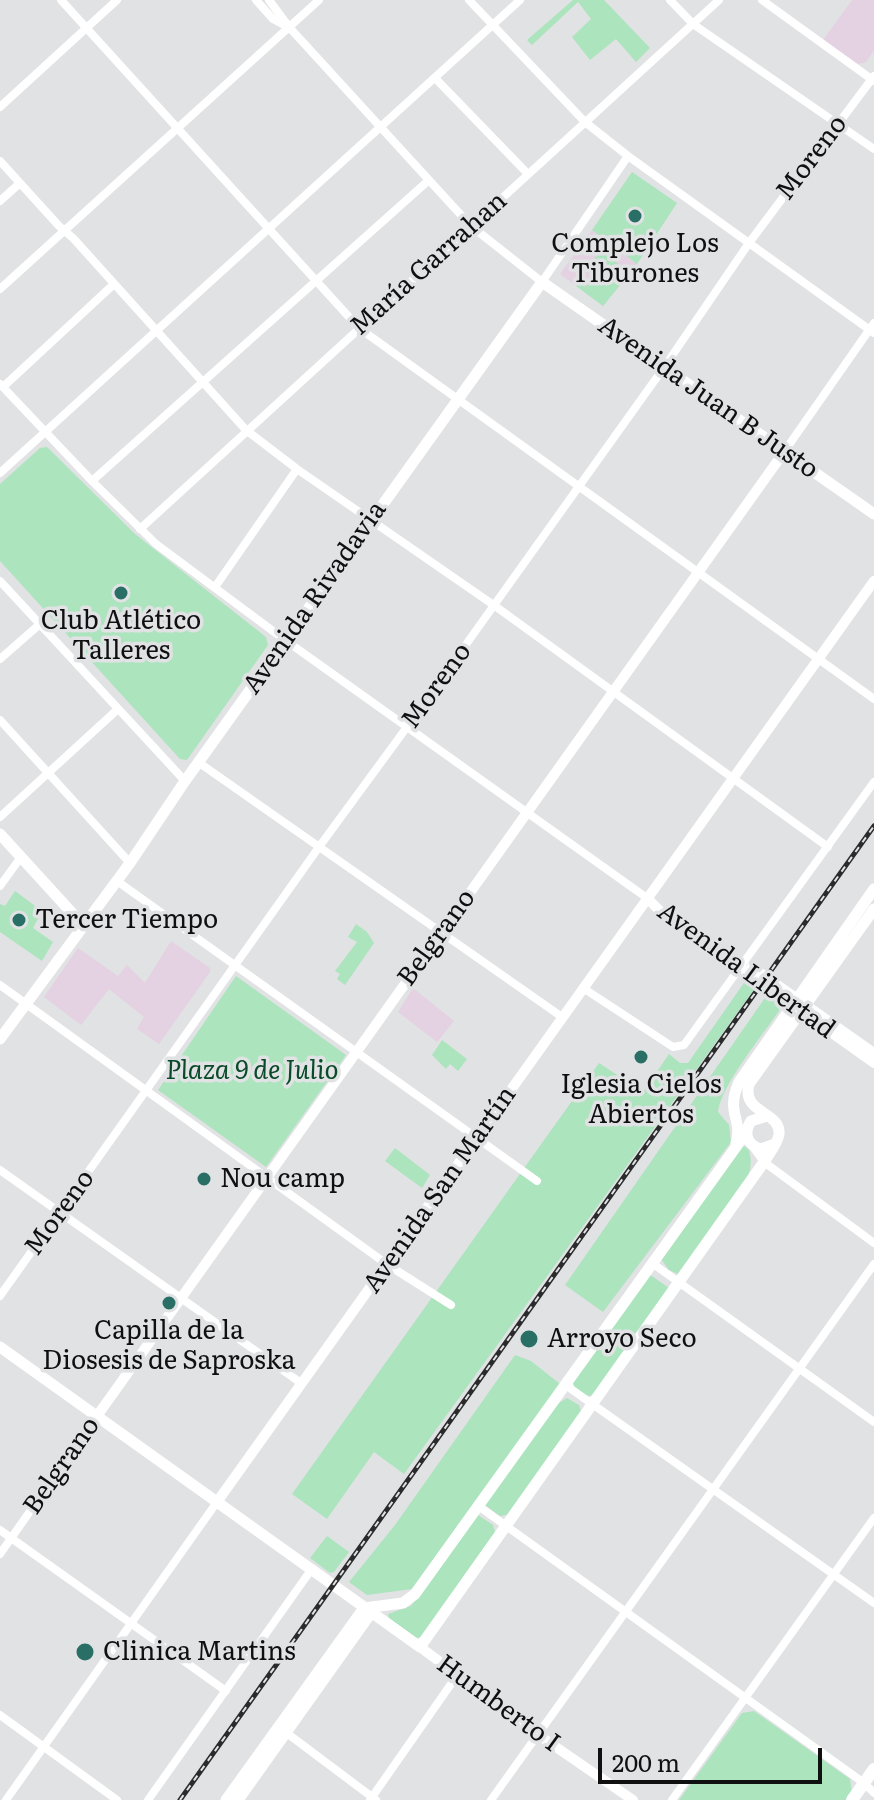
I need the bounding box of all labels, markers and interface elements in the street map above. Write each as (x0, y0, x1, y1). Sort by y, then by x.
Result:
street label: Moreno (770, 109, 854, 207)
street label: María Garrahan (344, 186, 514, 342)
marker: Complejo Los Tiburones (626, 207, 644, 225)
place label: Complejo Los Tiburones (551, 228, 719, 290)
street label: Avenida Juan B Justo (592, 310, 824, 486)
street label: Avenida Rivadavia (237, 496, 393, 700)
marker: Club Atlético Talleres (112, 584, 130, 602)
place label: Club Atlético Talleres (41, 605, 201, 666)
street label: Moreno (396, 637, 478, 735)
street label: Belgrano (392, 884, 482, 992)
street label: Avenida Libertad (651, 896, 841, 1046)
place label: Tercer Tiempo (35, 904, 218, 936)
marker: Tercer Tiempo (10, 911, 28, 929)
marker: Iglesia Cielos Abiertos (632, 1048, 650, 1066)
park label: Plaza 9 de Julio (165, 1055, 339, 1087)
place label: Iglesia Cielos Abiertos (560, 1069, 722, 1130)
street label: Avenida San Martín (357, 1081, 523, 1299)
place label: Nou camp (220, 1163, 345, 1195)
street label: Moreno (19, 1164, 101, 1262)
marker: Nou camp (195, 1170, 213, 1188)
marker: Capilla de la Diosesis de Saproska (160, 1294, 178, 1312)
place label: Capilla de la Diosesis de Saproska (42, 1315, 296, 1376)
place label: Arroyo Seco (547, 1323, 697, 1355)
marker: Arroyo Seco (518, 1328, 540, 1350)
street label: Belgrano (17, 1411, 107, 1521)
place label: Clinica Martins (103, 1636, 296, 1668)
marker: Clinica Martins (74, 1641, 96, 1663)
street label: Humberto I (430, 1649, 566, 1759)
scale bar (602, 1732, 826, 1782)
text: 200 m (612, 1744, 680, 1779)

